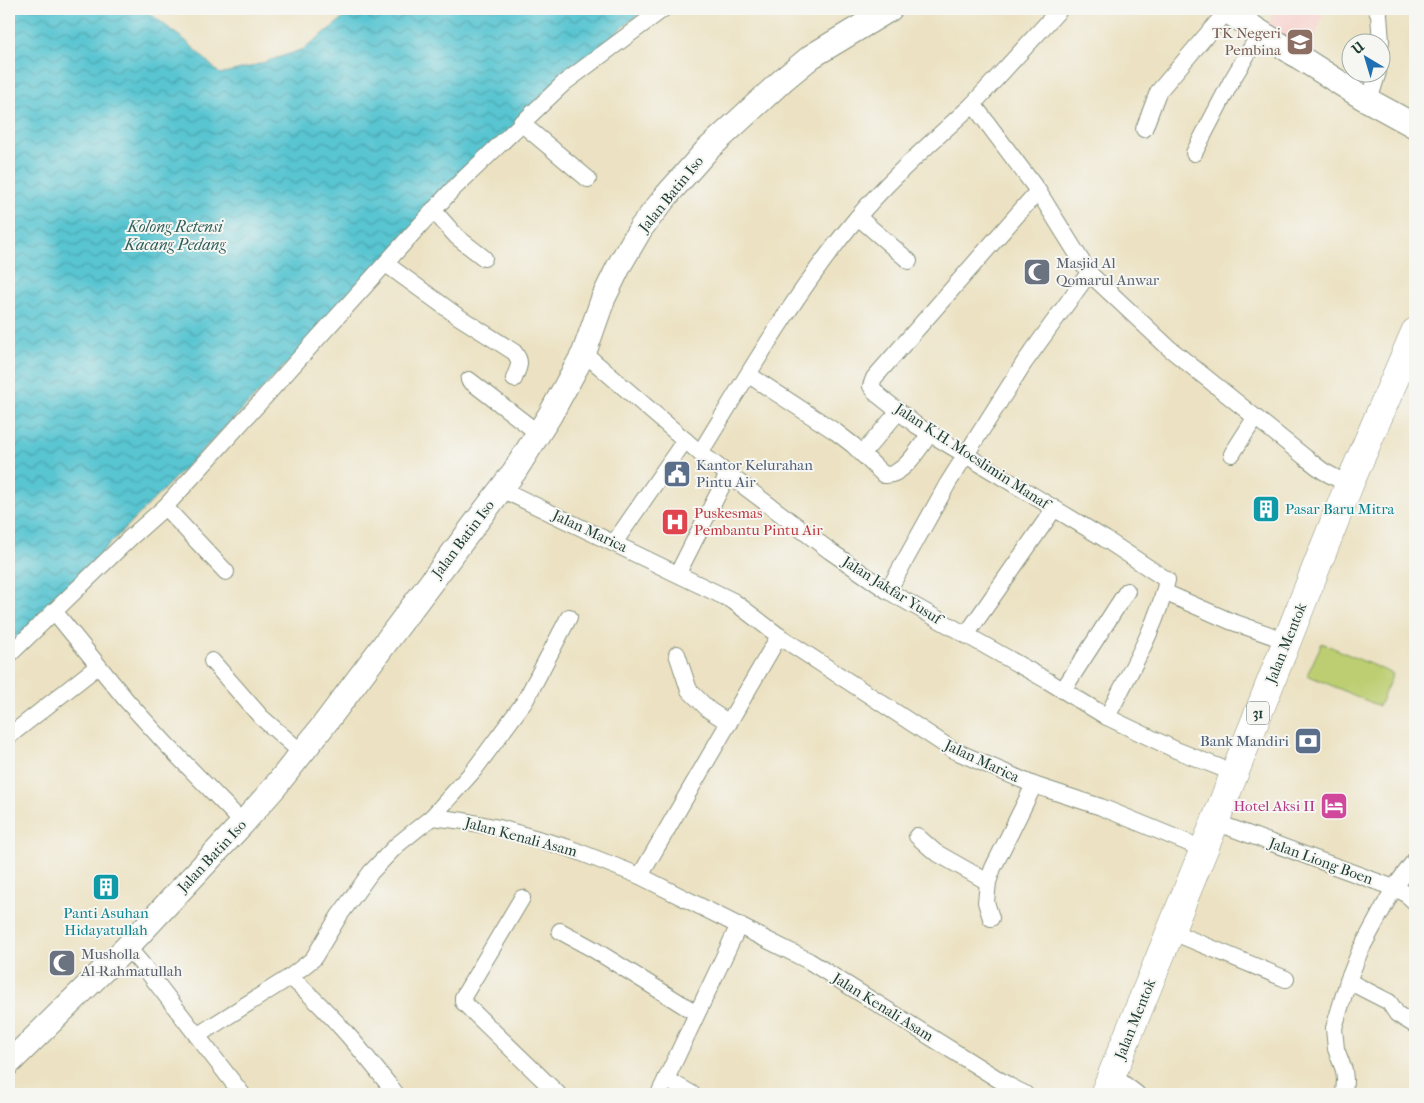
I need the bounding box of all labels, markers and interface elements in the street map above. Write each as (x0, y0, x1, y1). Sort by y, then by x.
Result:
place label: TK Negeri Pembina (1212, 24, 1282, 59)
school or university icon: TK Negeri Pembina (1285, 27, 1315, 57)
north arrow (1342, 32, 1392, 82)
text: U (1348, 38, 1368, 59)
street label: Jalan Batin Iso (634, 152, 707, 236)
water label: Kolong Retensi Kacang Pedang (123, 217, 226, 254)
place label: Masjid Al Qomarul Anwar (1056, 254, 1160, 289)
mosque icon: Masjid Al Qomarul Anwar (1022, 257, 1052, 287)
street label: Jalan K.H. Moeslimin Manaf (891, 399, 1055, 514)
place label: Kantor Kelurahan Pintu Air (696, 456, 813, 491)
public building icon: Kantor Kelurahan Pintu Air (662, 459, 692, 489)
building icon: Pasar Baru Mitra (1251, 494, 1281, 524)
street label: Jalan Batin Iso (427, 496, 498, 582)
place label: Pasar Baru Mitra (1285, 500, 1396, 518)
place label: Puskesmas Pembantu Pintu Air (694, 504, 823, 539)
street label: Jalan Marica (549, 505, 631, 557)
hospital icon: Puskesmas Pembantu Pintu Air (660, 507, 690, 537)
street label: Jalan Jakfar Yusuf (838, 552, 947, 629)
street label: Jalan Mentok (1261, 600, 1310, 687)
road number: 31 (1247, 701, 1269, 724)
bank icon: Bank Mandiri (1293, 726, 1323, 756)
place label: Bank Mandiri (1200, 732, 1290, 750)
street label: Jalan Marica (941, 735, 1023, 787)
hotel icon: Hotel Aksi II (1319, 791, 1349, 821)
place label: Hotel Aksi II (1233, 797, 1315, 815)
street label: Jalan Kenali Asam (462, 813, 580, 861)
street label: Jalan Batin Iso (173, 816, 250, 897)
street label: Jalan Liong Boen (1266, 833, 1376, 888)
building icon: Panti Asuhan Hidayatullah (91, 872, 121, 902)
place label: Panti Asuhan Hidayatullah (63, 904, 149, 939)
place label: Musholla Al-Rahmatullah (80, 945, 183, 980)
mosque icon: Musholla Al-Rahmatullah (47, 948, 77, 978)
street label: Jalan Kenali Asam (828, 968, 937, 1046)
street label: Jalan Mentok (1110, 976, 1159, 1063)

